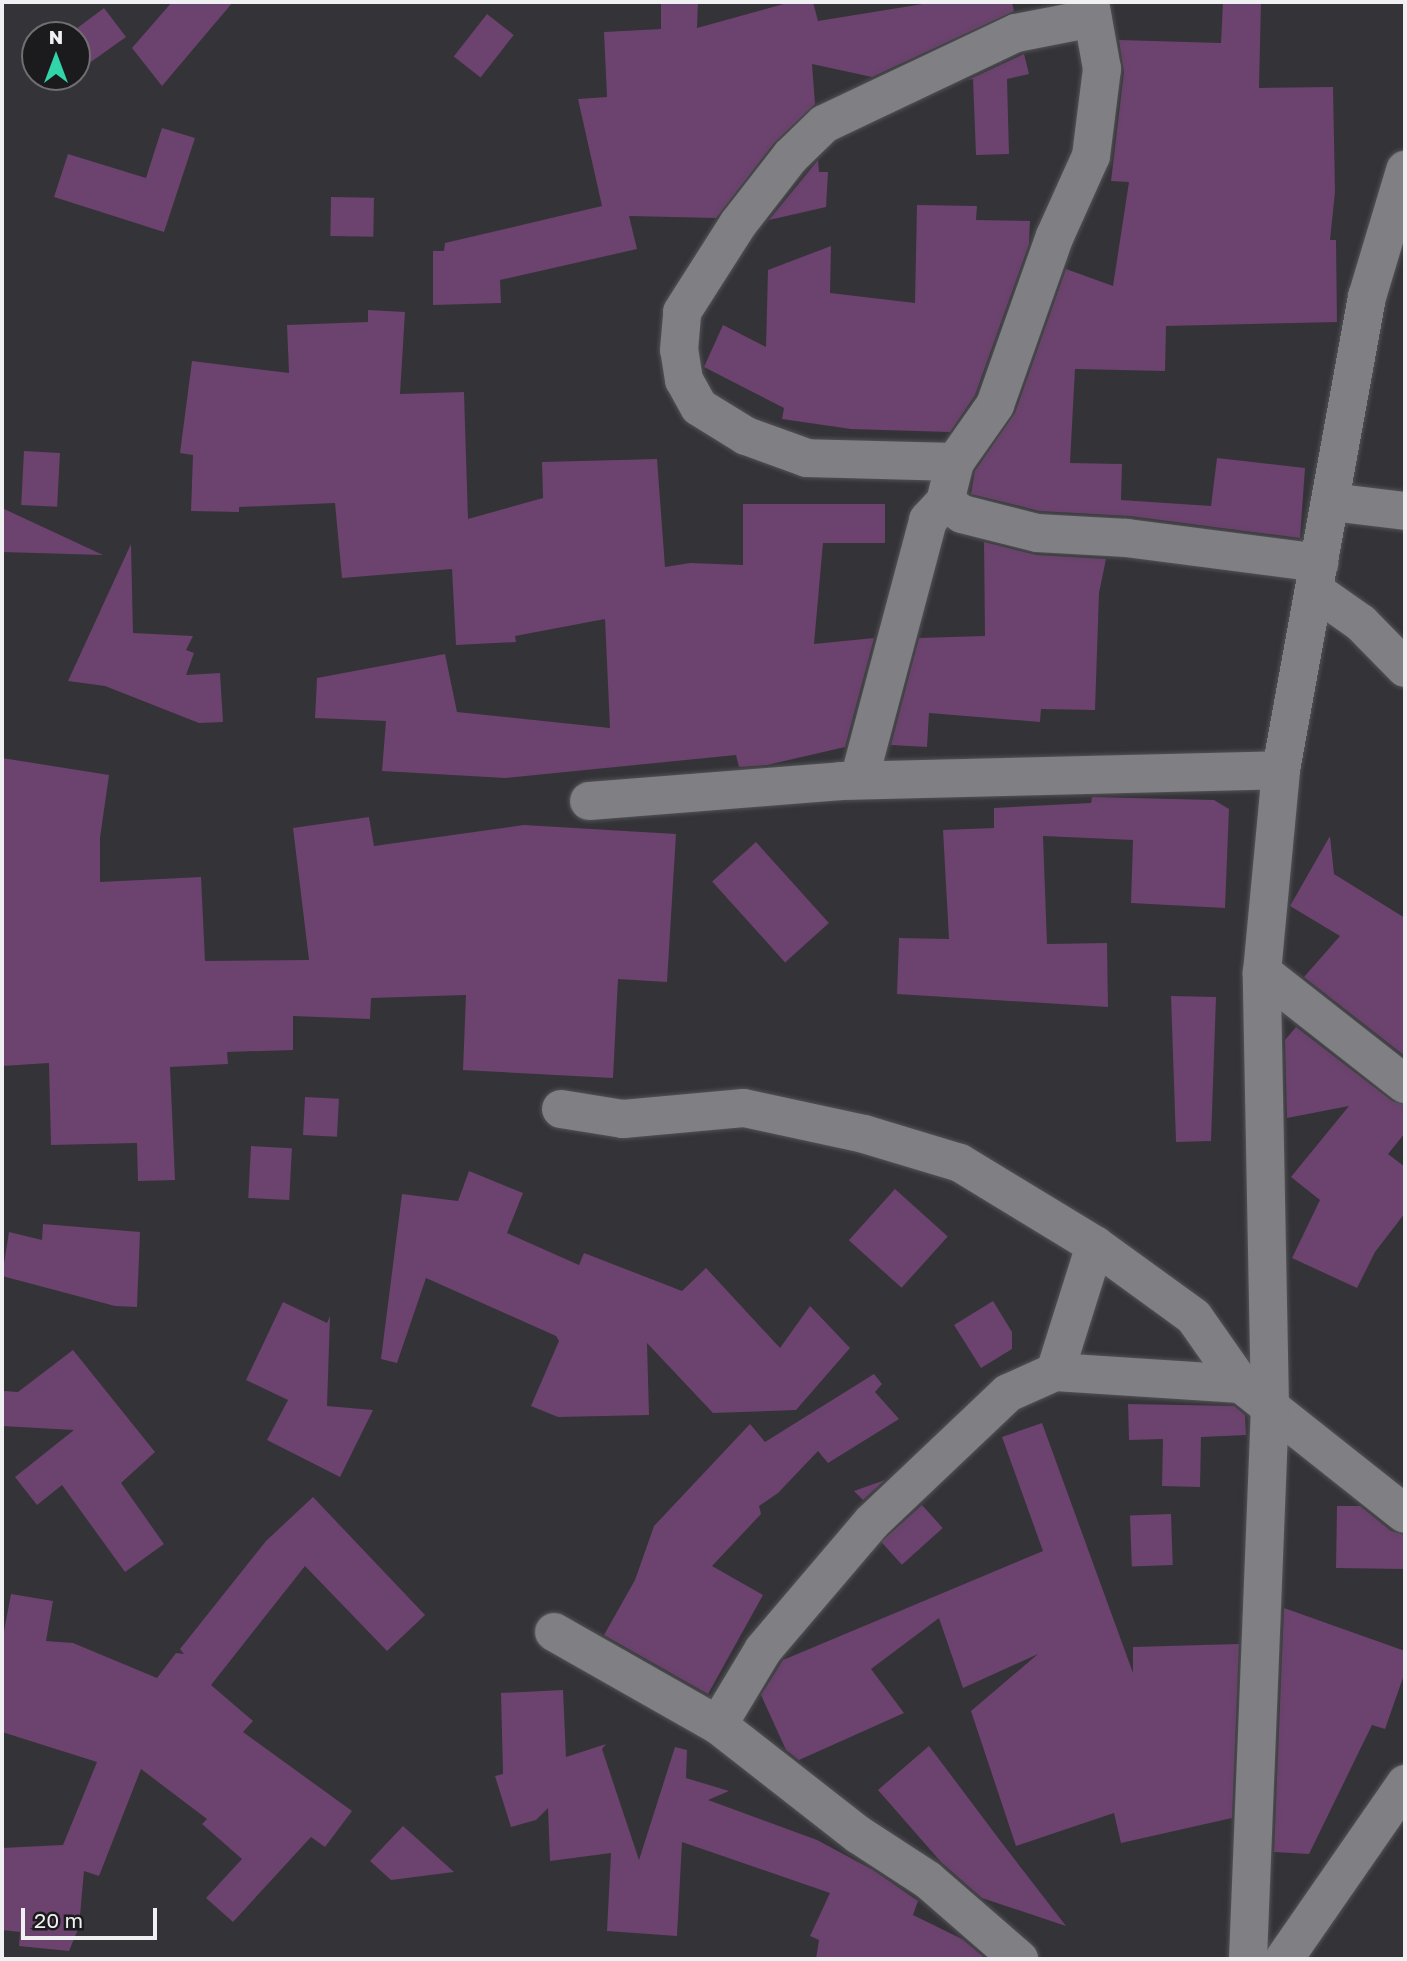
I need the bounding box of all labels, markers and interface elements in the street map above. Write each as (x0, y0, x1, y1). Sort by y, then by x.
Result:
north arrow (21, 21, 91, 91)
text: N (49, 25, 63, 48)
scale bar (24, 1895, 161, 1939)
text: 20 m (34, 1907, 83, 1933)

